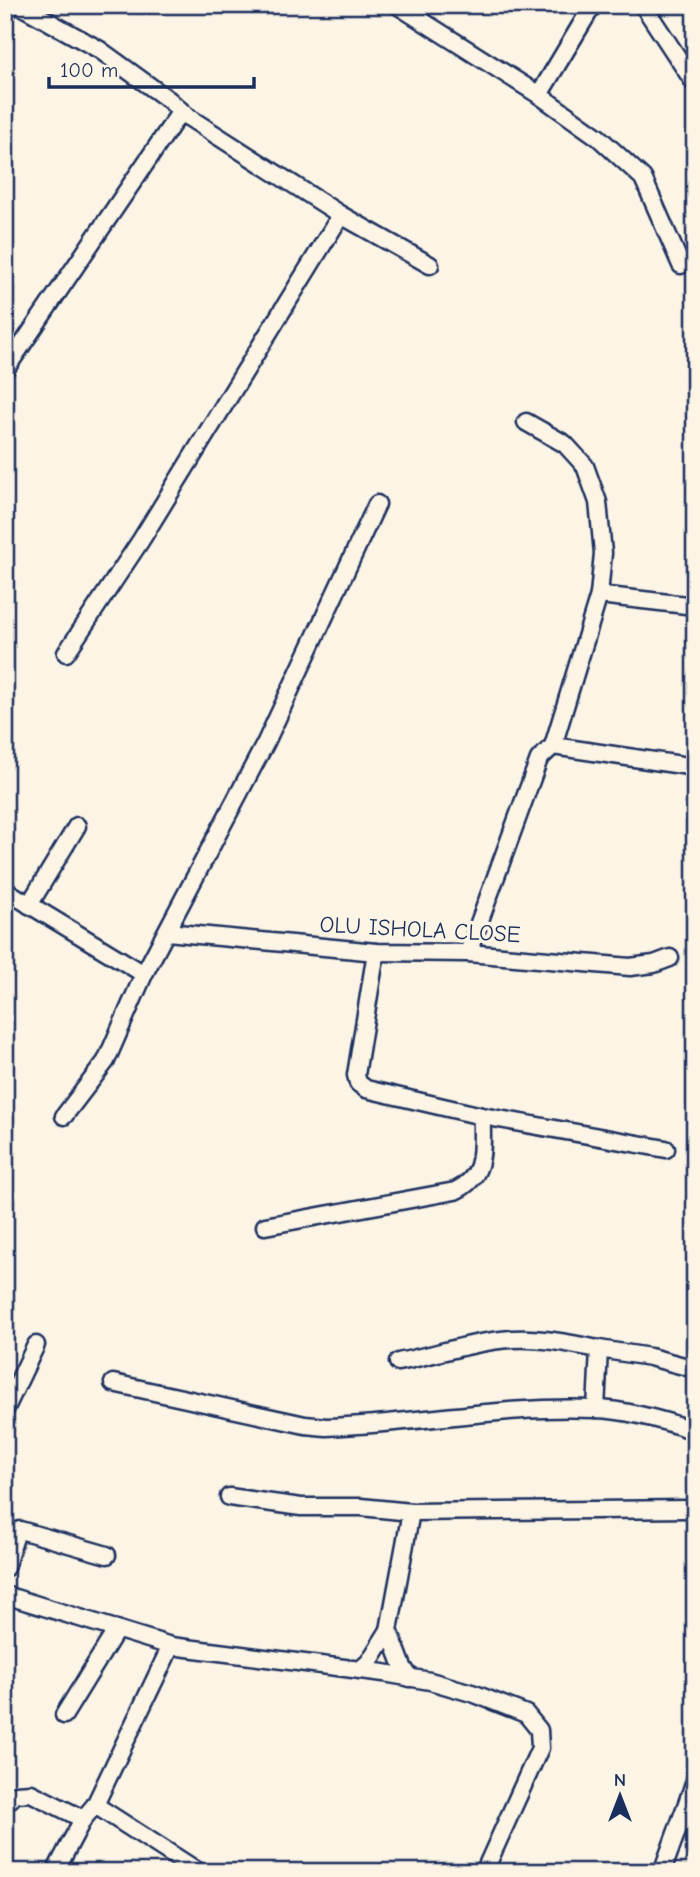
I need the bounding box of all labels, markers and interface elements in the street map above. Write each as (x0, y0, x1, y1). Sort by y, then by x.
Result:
scale bar (49, 46, 254, 90)
text: 100 m (60, 58, 118, 82)
street label: OLU ISHOLA CLOSE (319, 911, 521, 948)
north arrow (584, 1762, 654, 1832)
text: N (614, 1769, 626, 1791)

